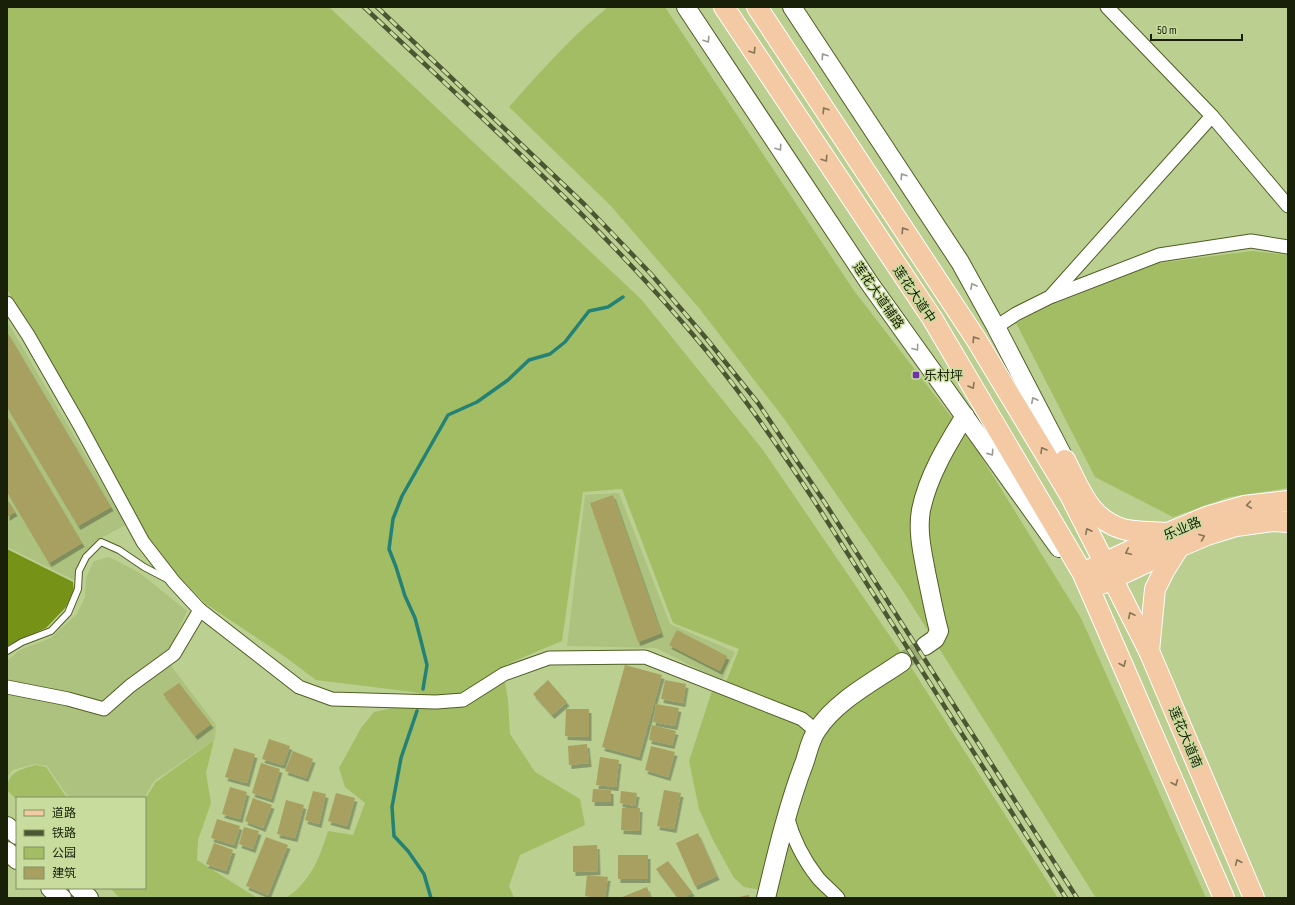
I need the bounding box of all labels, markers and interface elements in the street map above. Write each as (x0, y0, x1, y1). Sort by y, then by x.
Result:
scale bar (1151, 16, 1242, 42)
text: 50 m (1157, 23, 1177, 38)
one-way arrow (702, 36, 710, 43)
one-way arrow (748, 47, 755, 54)
one-way arrow (821, 53, 829, 60)
one-way arrow (823, 107, 830, 114)
one-way arrow (774, 144, 782, 151)
one-way arrow (820, 155, 827, 162)
one-way arrow (901, 173, 908, 180)
one-way arrow (901, 227, 909, 234)
street label: 莲花大道辅路 (849, 259, 907, 332)
street label: 莲花大道中 (889, 263, 939, 326)
one-way arrow (971, 282, 978, 290)
one-way arrow (972, 336, 980, 343)
one-way arrow (911, 343, 918, 350)
place label: 乐村坪 (924, 368, 963, 384)
marker: 乐村坪 (911, 370, 921, 380)
one-way arrow (968, 382, 975, 389)
one-way arrow (1032, 397, 1039, 405)
one-way arrow (1040, 447, 1047, 454)
one-way arrow (986, 449, 993, 456)
one-way arrow (1246, 500, 1252, 509)
street label: 乐业路 (1161, 514, 1203, 544)
one-way arrow (1085, 528, 1092, 536)
one-way arrow (1198, 534, 1205, 542)
one-way arrow (1125, 547, 1133, 555)
one-way arrow (1128, 612, 1136, 619)
one-way arrow (1118, 660, 1126, 668)
street label: 莲花大道南 (1165, 704, 1205, 770)
one-way arrow (1170, 780, 1178, 787)
legend (16, 797, 146, 889)
text: 道路 (52, 806, 76, 821)
text: 铁路 (52, 826, 76, 841)
text: 公园 (52, 846, 76, 861)
one-way arrow (1235, 859, 1243, 866)
text: 建筑 (52, 866, 76, 881)

